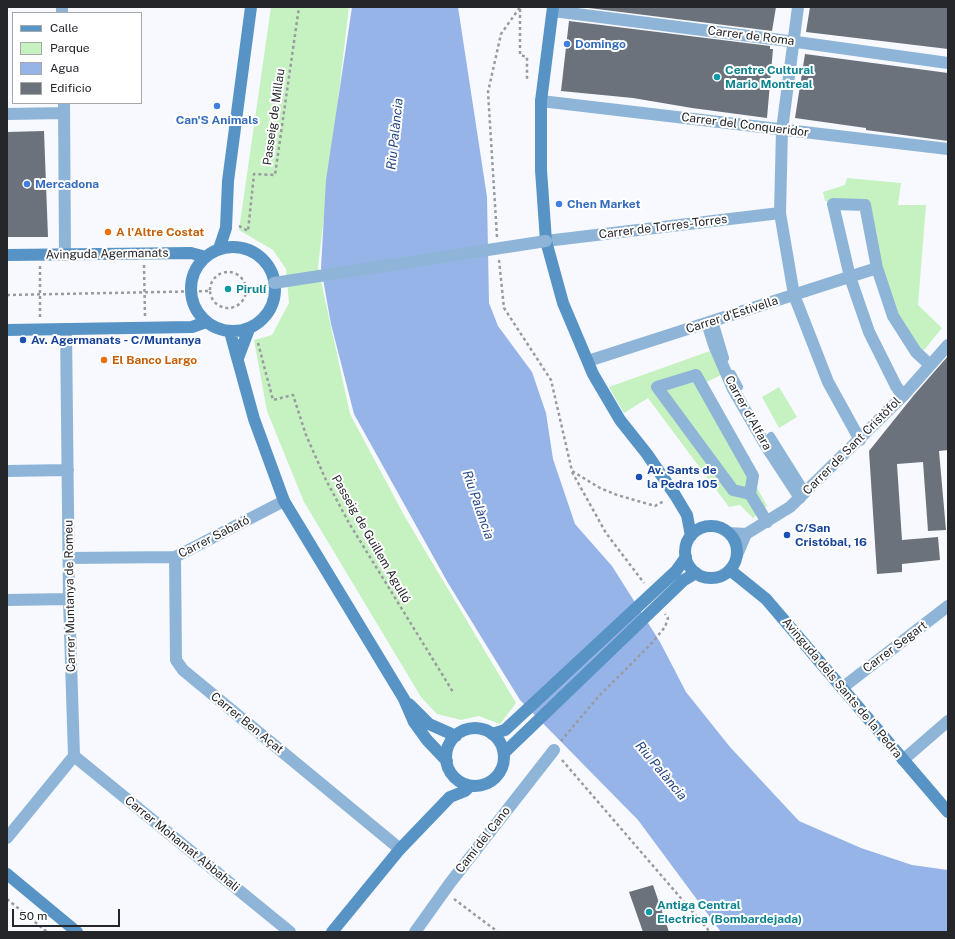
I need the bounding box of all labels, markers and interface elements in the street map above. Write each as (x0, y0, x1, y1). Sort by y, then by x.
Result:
legend (12, 12, 142, 104)
text: Calle (50, 21, 78, 35)
street label: Carrer de Roma (707, 24, 795, 48)
place label: Domingo (575, 37, 626, 51)
marker: Domingo (562, 39, 572, 49)
text: Parque (50, 41, 90, 55)
text: Agua (50, 61, 79, 75)
place label: Centre Cultural Mario Montreal (725, 63, 814, 91)
street label: Passeig de Millau (260, 68, 288, 166)
marker: Centre Cultural Mario Montreal (712, 72, 722, 82)
text: Edificio (50, 81, 92, 95)
water label: Riu Palància (383, 97, 407, 171)
marker: Can'S Animals (212, 101, 222, 111)
street label: Carrer del Conqueridor (681, 110, 809, 140)
place label: Can'S Animals (176, 113, 258, 127)
place label: Mercadona (35, 177, 99, 191)
marker: Mercadona (22, 179, 32, 189)
place label: Chen Market (567, 197, 641, 211)
marker: Chen Market (554, 199, 564, 209)
street label: Carrer de Torres-Torres (598, 212, 728, 242)
place label: A l'Altre Costat (116, 225, 204, 239)
marker: A l'Altre Costat (103, 227, 113, 237)
street label: Avinguda Agermanats (45, 246, 169, 262)
place label: Pirulí (236, 282, 266, 296)
marker: Pirulí (223, 284, 233, 294)
street label: Carrer d'Estivella (684, 293, 780, 337)
place label: Av. Agermanats - C/Muntanya (31, 333, 201, 347)
marker: Av. Agermanats - C/Muntanya (18, 335, 28, 345)
place label: El Banco Largo (112, 353, 197, 367)
marker: El Banco Largo (99, 355, 109, 365)
street label: Carrer d'Alfara (722, 373, 774, 453)
street label: Carrer de Sant Cristòfol (800, 394, 904, 498)
place label: Av. Sants de la Pedra 105 (647, 463, 718, 491)
water label: Riu Palància (459, 468, 497, 542)
marker: Av. Sants de la Pedra 105 (634, 472, 644, 482)
street label: Passeig de Guillem Agulló (328, 473, 414, 605)
street label: Carrer Sabató (176, 513, 252, 561)
street label: Carrer Muntanya de Romeu (61, 520, 79, 672)
place label: C/San Cristóbal, 16 (795, 521, 867, 549)
marker: C/San Cristóbal, 16 (782, 530, 792, 540)
street label: Avinguda dels Sants de la Pedra (779, 615, 905, 761)
street label: Carrer Segart (860, 618, 930, 676)
street label: Carrer Ben Açat (208, 689, 286, 757)
water label: Riu Palància (632, 738, 690, 804)
street label: Carrer Mohamat Abbahali (122, 793, 242, 895)
street label: Camí del Cano (453, 804, 513, 876)
place label: Antiga Central Electrica (Bombardejada) (657, 898, 802, 926)
scale bar (14, 901, 122, 927)
marker: Antiga Central Electrica (Bombardejada) (644, 907, 654, 917)
text: 50 m (19, 909, 47, 923)

